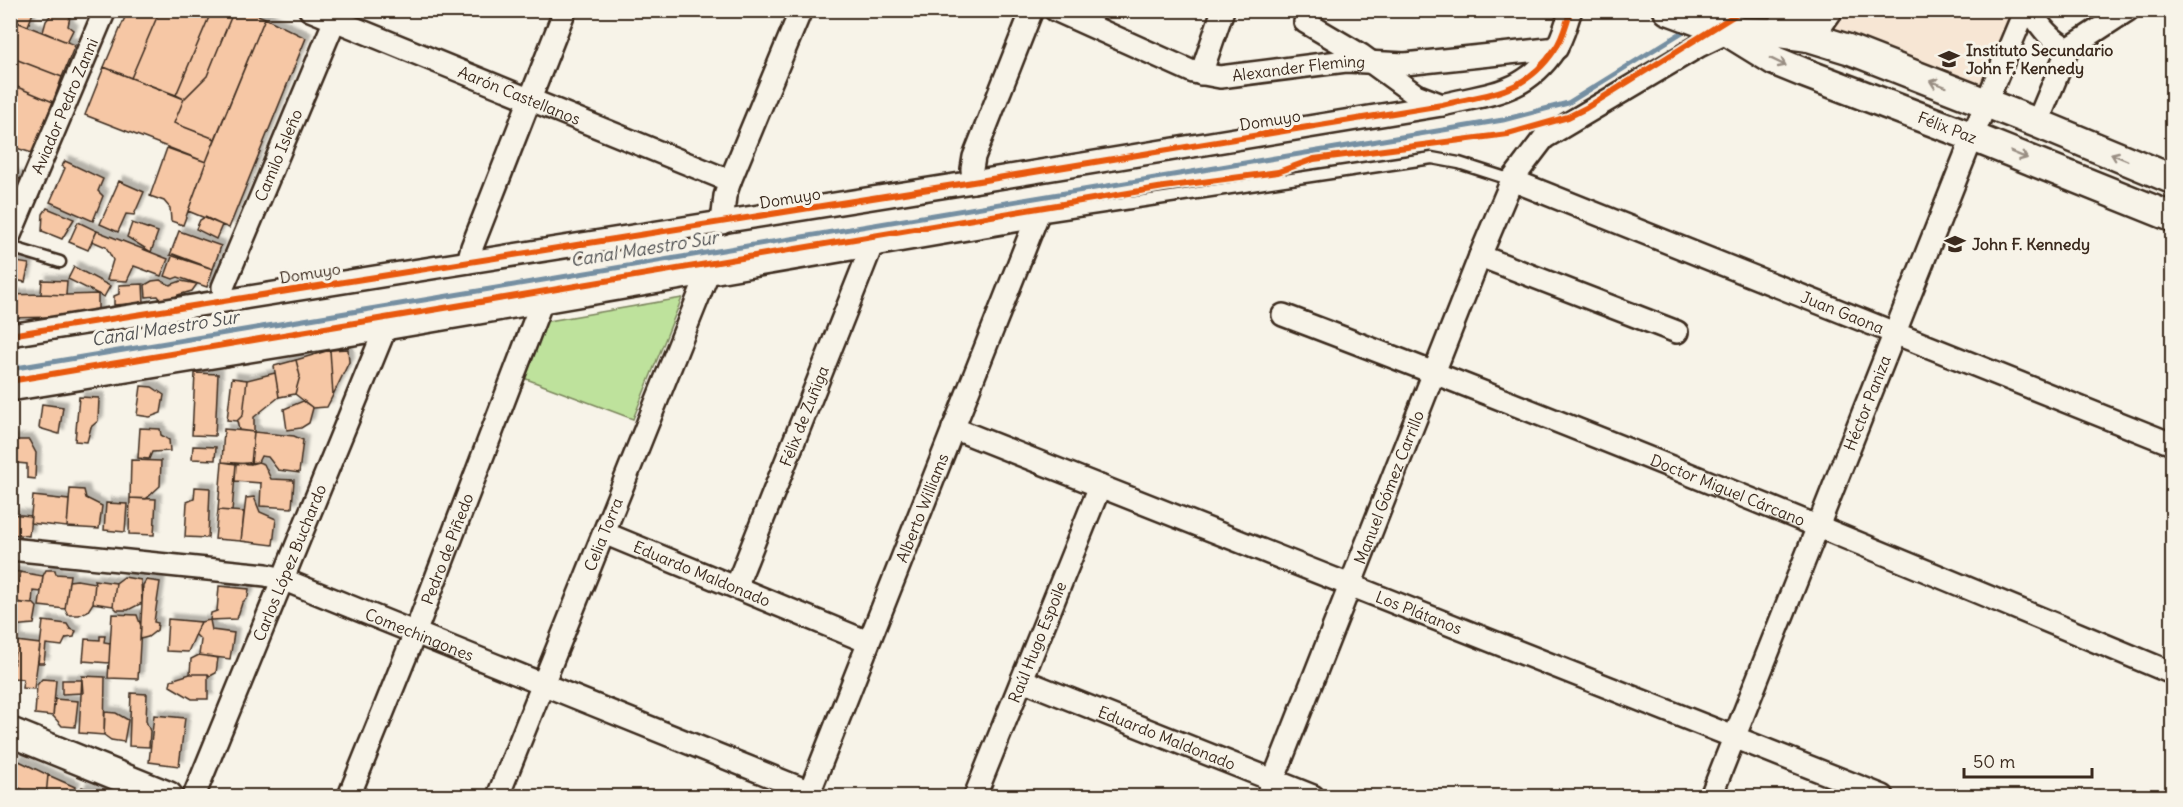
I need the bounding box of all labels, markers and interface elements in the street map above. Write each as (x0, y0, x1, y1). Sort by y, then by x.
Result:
street label: Aviador Pedro Zanni (27, 35, 102, 177)
place label: Instituto Secundario John F. Kennedy (1966, 40, 2113, 79)
school or university icon: Instituto Secundario John F. Kennedy (1937, 47, 1961, 71)
street label: Alexander Fleming (1231, 51, 1366, 85)
one-way arrow (1769, 56, 1787, 68)
street label: Aarón Castellanos (455, 61, 583, 129)
one-way arrow (1929, 78, 1947, 89)
street label: Domuyo (1238, 105, 1302, 135)
street label: Camilo Isleño (250, 106, 306, 204)
street label: Félix Paz (1915, 107, 1980, 148)
one-way arrow (2009, 150, 2027, 161)
one-way arrow (2110, 151, 2128, 162)
street label: Domuyo (758, 183, 822, 213)
water label: Canal Maestro Sur (569, 225, 722, 271)
school or university icon: John F. Kennedy (1943, 232, 1967, 256)
place label: John F. Kennedy (1972, 234, 2090, 255)
street label: Domuyo (278, 258, 342, 288)
street label: Juan Gaona (1798, 287, 1887, 338)
water label: Canal Maestro Sur (90, 305, 243, 351)
street label: Héctor Paniza (1839, 352, 1895, 453)
street label: Félix de Zuñiga (775, 363, 833, 469)
street label: Manuel Gómez Carrillo (1350, 407, 1428, 567)
street label: Alberto Williams (891, 450, 953, 565)
street label: Doctor Miguel Cárcano (1647, 450, 1808, 530)
street label: Carlos López Buchardo (248, 481, 330, 644)
street label: Pedro de Piñedo (417, 490, 478, 607)
street label: Celia Torra (579, 495, 627, 574)
street label: Eduardo Maldonado (630, 536, 773, 611)
street label: Raúl Hugo Espoile (1004, 578, 1070, 706)
street label: Los Plátanos (1373, 586, 1465, 638)
street label: Comechingones (362, 604, 477, 665)
street label: Eduardo Maldonado (1095, 701, 1239, 774)
scale bar (1964, 741, 2092, 779)
text: 50 m (1973, 750, 2015, 773)

